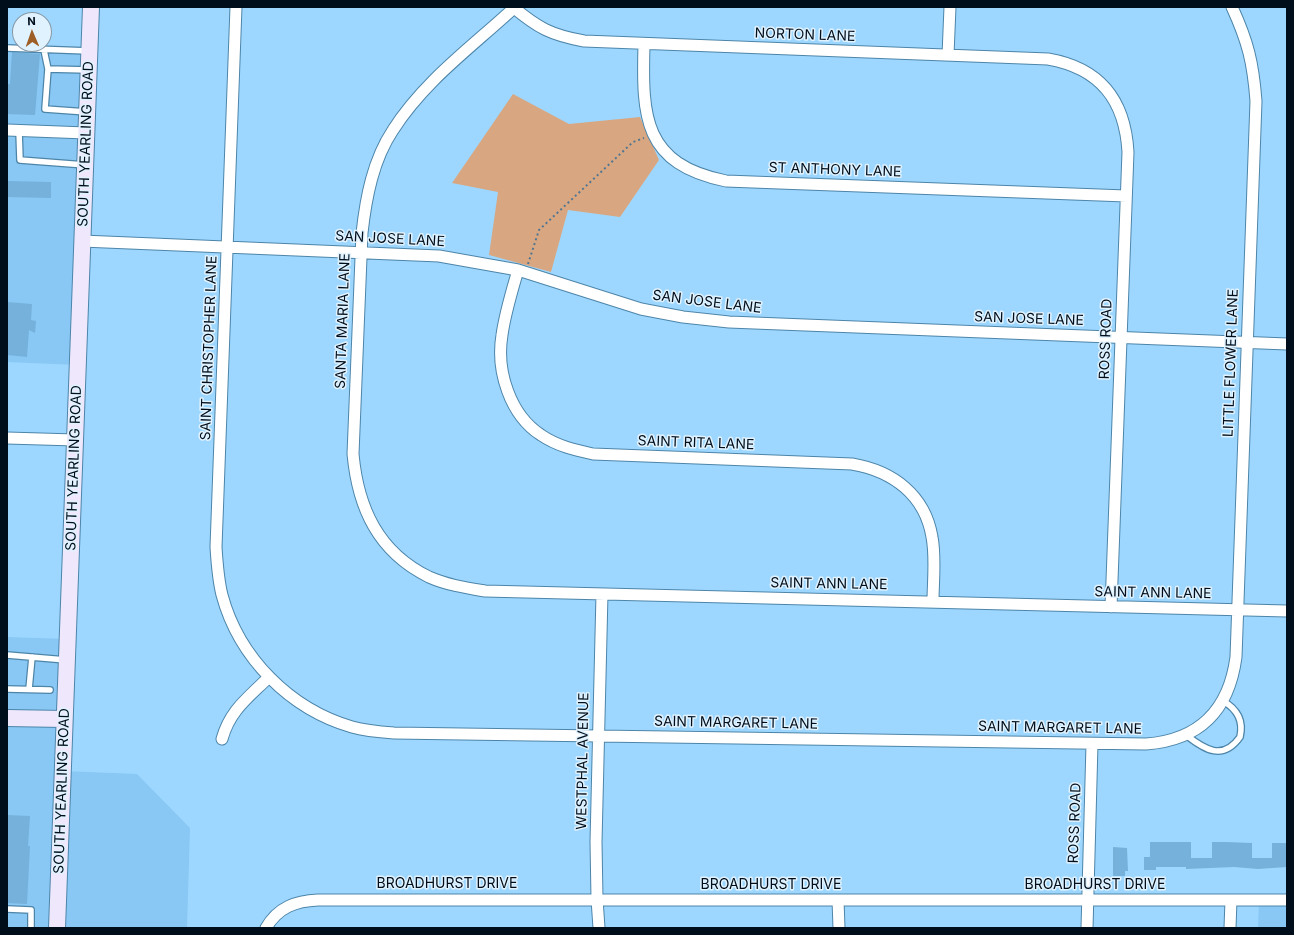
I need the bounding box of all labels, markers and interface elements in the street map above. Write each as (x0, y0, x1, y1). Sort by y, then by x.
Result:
north arrow (12, 12, 52, 52)
text: N (27, 14, 36, 28)
street label: NORTON LANE (754, 25, 856, 45)
street label: SOUTH YEARLING ROAD (75, 61, 97, 227)
street label: ST ANTHONY LANE (768, 159, 902, 181)
street label: SAN JOSE LANE (335, 228, 445, 250)
street label: SANTA MARIA LANE (332, 253, 354, 389)
street label: SAINT CHRISTOPHER LANE (197, 255, 221, 441)
street label: SAN JOSE LANE (652, 287, 762, 317)
street label: LITTLE FLOWER LANE (1220, 289, 1242, 437)
street label: ROSS ROAD (1096, 298, 1116, 380)
street label: SAN JOSE LANE (974, 309, 1084, 329)
street label: SOUTH YEARLING ROAD (63, 385, 85, 551)
street label: SAINT RITA LANE (637, 433, 755, 453)
street label: SAINT ANN LANE (770, 575, 888, 593)
street label: SAINT ANN LANE (1094, 584, 1212, 602)
street label: WESTPHAL AVENUE (573, 692, 593, 830)
street label: SOUTH YEARLING ROAD (51, 708, 73, 874)
street label: SAINT MARGARET LANE (654, 713, 818, 733)
street label: SAINT MARGARET LANE (978, 718, 1142, 738)
street label: ROSS ROAD (1065, 782, 1085, 864)
street label: BROADHURST DRIVE (377, 876, 517, 892)
street label: BROADHURST DRIVE (701, 877, 841, 893)
street label: BROADHURST DRIVE (1025, 877, 1165, 893)

